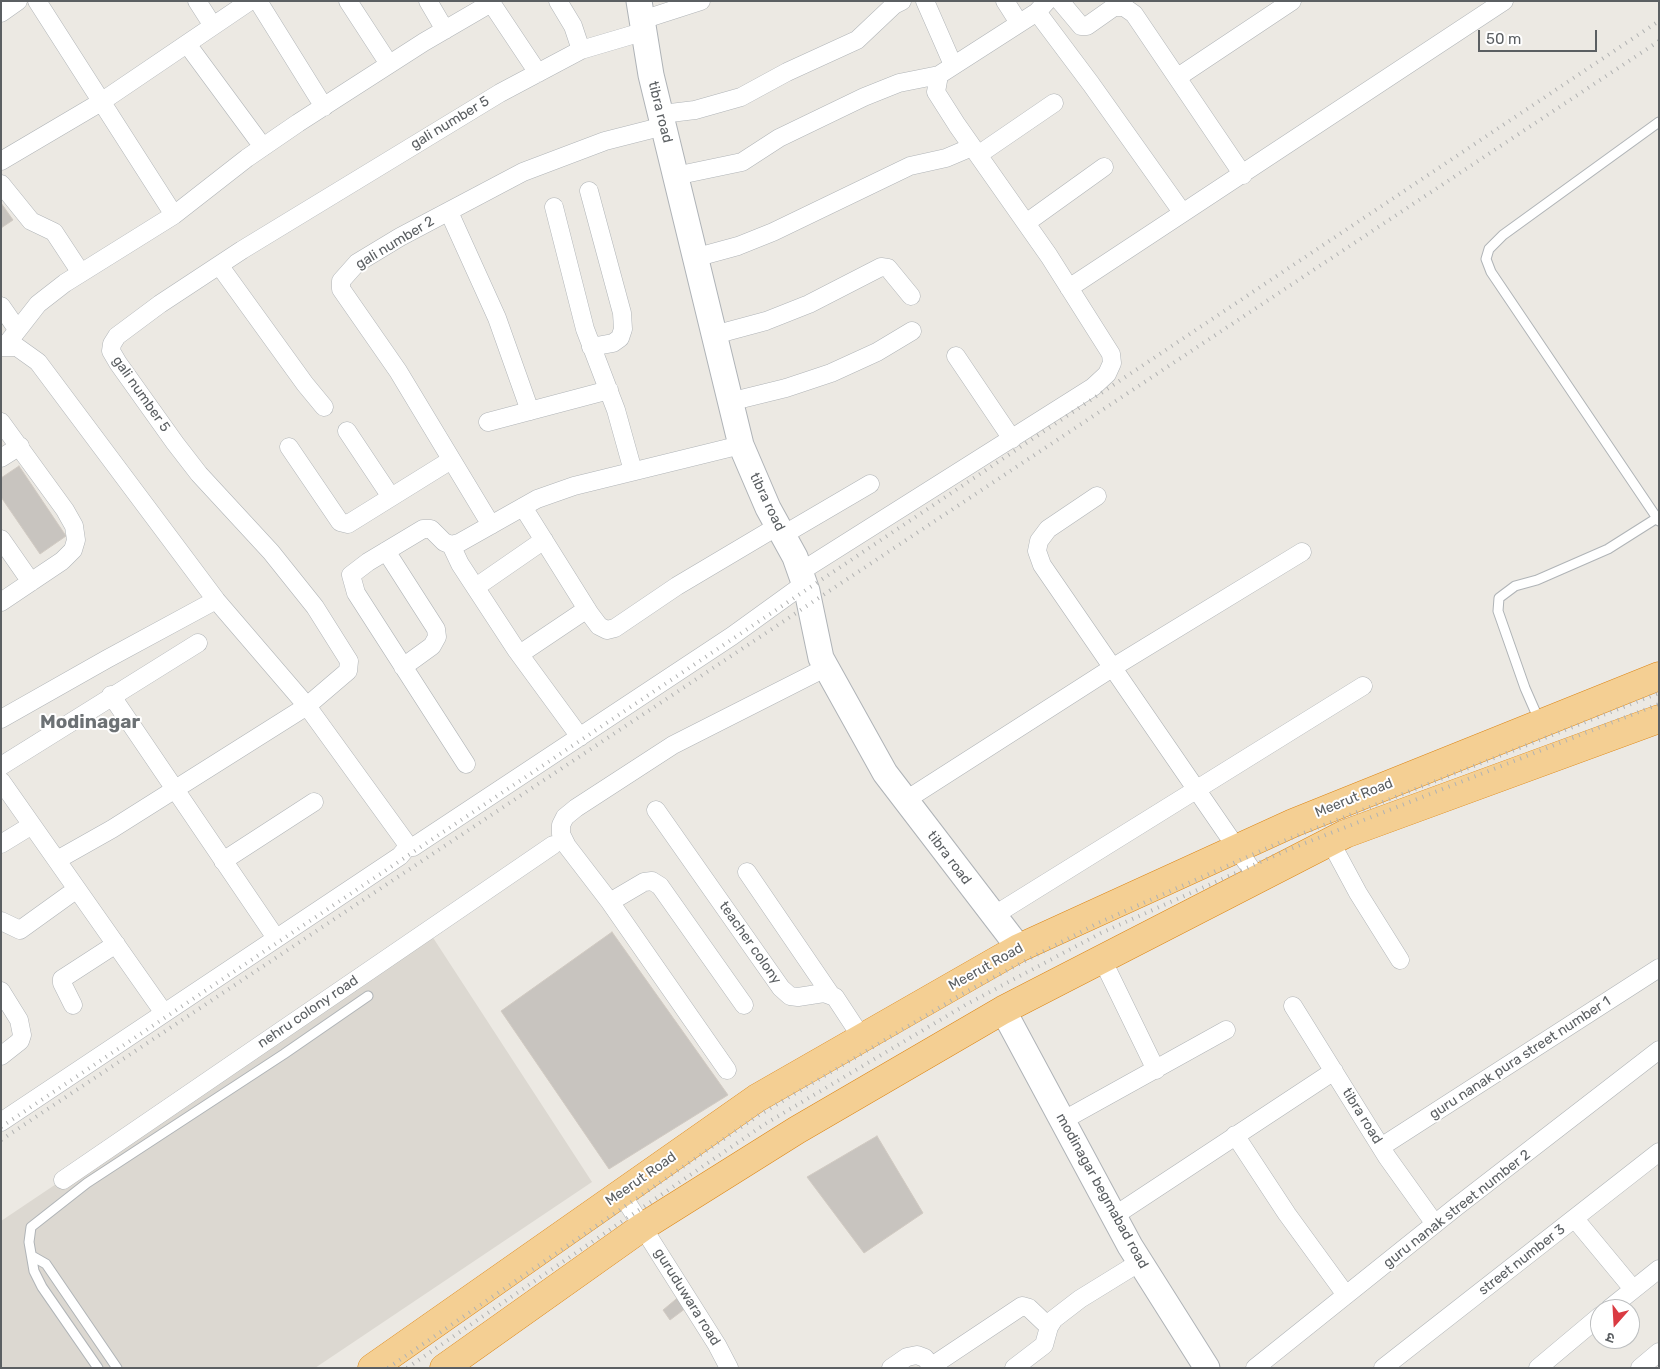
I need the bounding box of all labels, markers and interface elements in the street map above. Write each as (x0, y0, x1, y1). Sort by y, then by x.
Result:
scale bar (1480, 20, 1599, 52)
text: 50 m (1486, 30, 1521, 48)
street label: tibra road (644, 79, 676, 145)
street label: gali number 5 (408, 93, 492, 153)
street label: gali number 2 (353, 213, 437, 273)
street label: gali number 5 (109, 353, 173, 435)
street label: tibra road (746, 470, 788, 534)
district label: Modinagar (40, 712, 140, 734)
street label: Meerut Road (1313, 775, 1395, 821)
street label: tibra road (923, 828, 975, 888)
street label: teacher colony (715, 898, 785, 988)
street label: Meerut Road (946, 940, 1026, 994)
street label: nehru colony road (254, 972, 362, 1052)
street label: guru nanak pura street number 1 (1426, 993, 1614, 1123)
street label: tibra road (1338, 1085, 1386, 1147)
street label: modinagar begmabad road (1052, 1110, 1152, 1272)
street label: guru nanak street number 2 (1380, 1146, 1534, 1272)
street label: Meerut Road (602, 1148, 680, 1210)
street label: street number 3 (1475, 1221, 1569, 1299)
street label: guruduwara road (650, 1245, 724, 1349)
north arrow (1590, 1299, 1640, 1349)
text: उ (1604, 1328, 1617, 1347)

